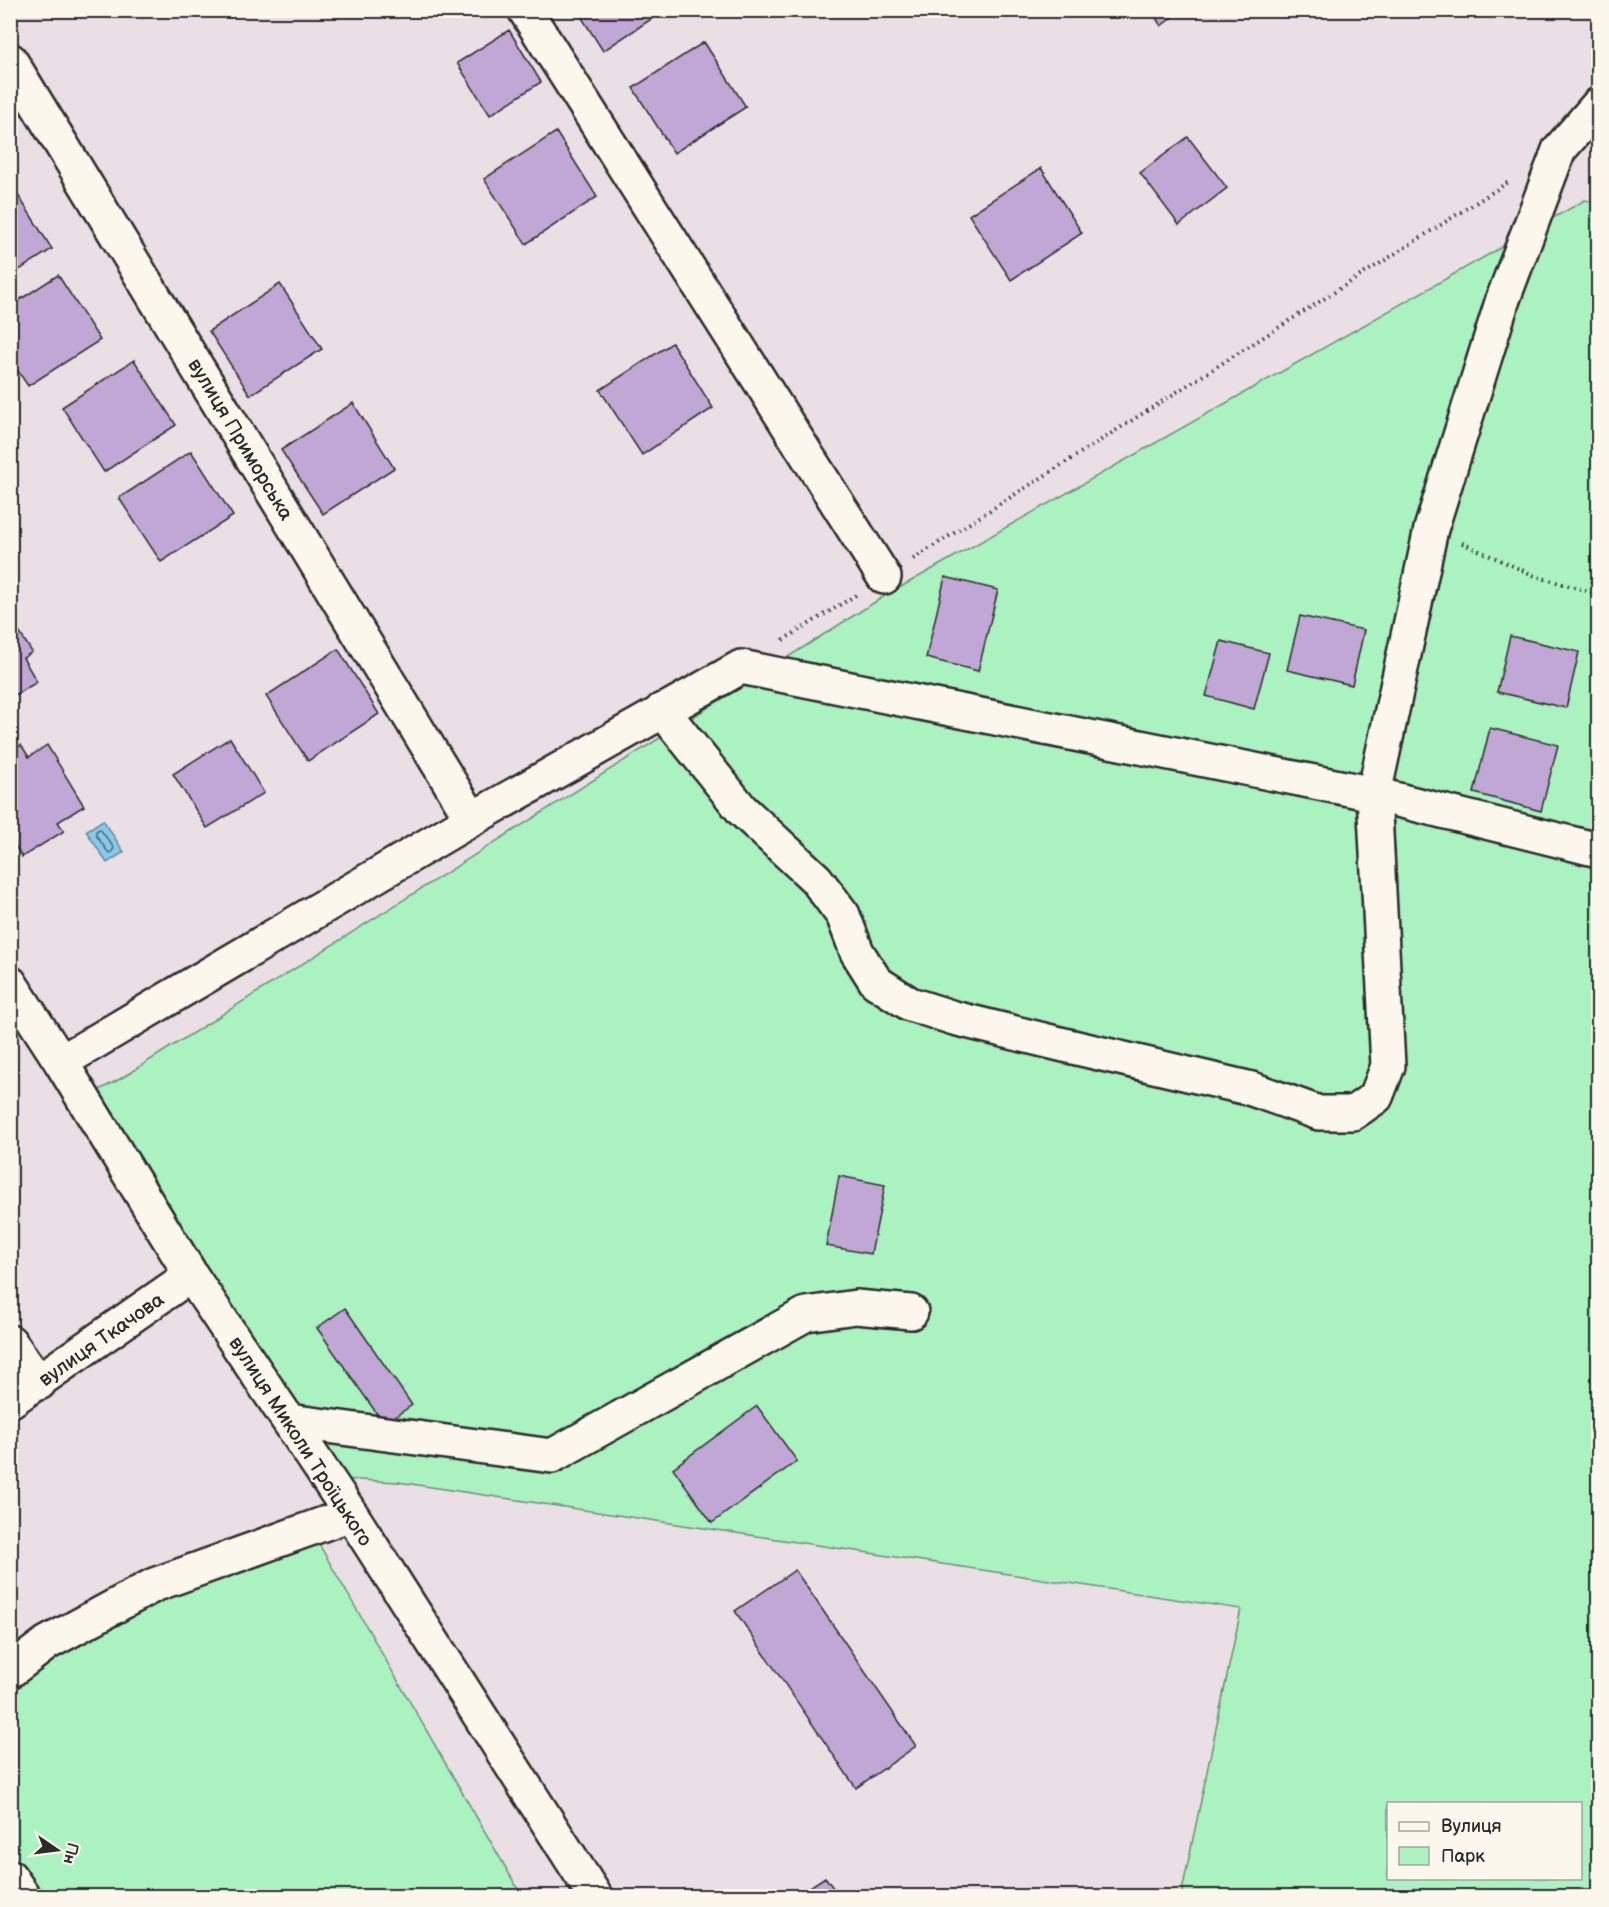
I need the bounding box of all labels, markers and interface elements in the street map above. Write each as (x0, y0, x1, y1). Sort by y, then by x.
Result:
street label: вулиця Приморська (182, 354, 298, 525)
street label: вулиця Ткачова (34, 1288, 169, 1392)
street label: вулиця Миколи Троїцького (223, 1332, 377, 1551)
legend (1387, 1802, 1582, 1880)
text: Вулиця (1441, 1816, 1502, 1837)
north arrow (27, 1820, 87, 1880)
text: Пн (58, 1841, 82, 1866)
text: Парк (1441, 1846, 1485, 1867)

